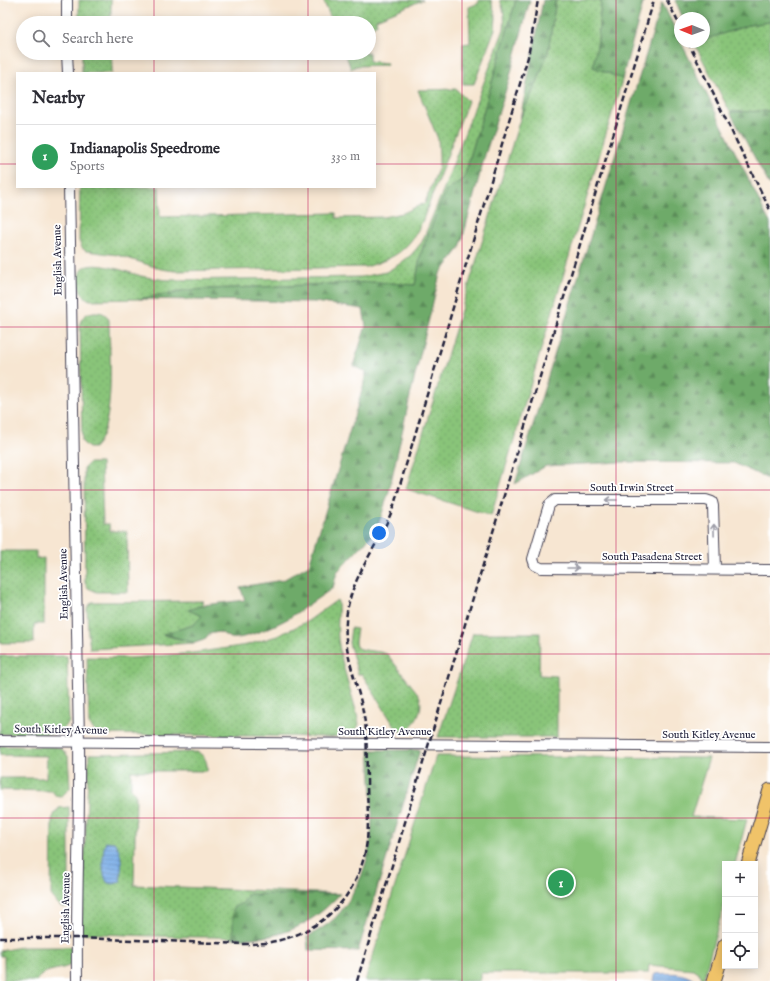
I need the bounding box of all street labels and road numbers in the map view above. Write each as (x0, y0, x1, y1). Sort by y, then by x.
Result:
street label: English Avenue (50, 224, 66, 296)
street label: South Irwin Street (590, 481, 674, 495)
street label: English Avenue (56, 548, 72, 620)
street label: South Pasadena Street (602, 550, 702, 564)
street label: South Kitley Avenue (14, 722, 108, 738)
street label: South Kitley Avenue (338, 725, 432, 739)
street label: South Kitley Avenue (662, 728, 756, 742)
street label: English Avenue (58, 872, 74, 944)

